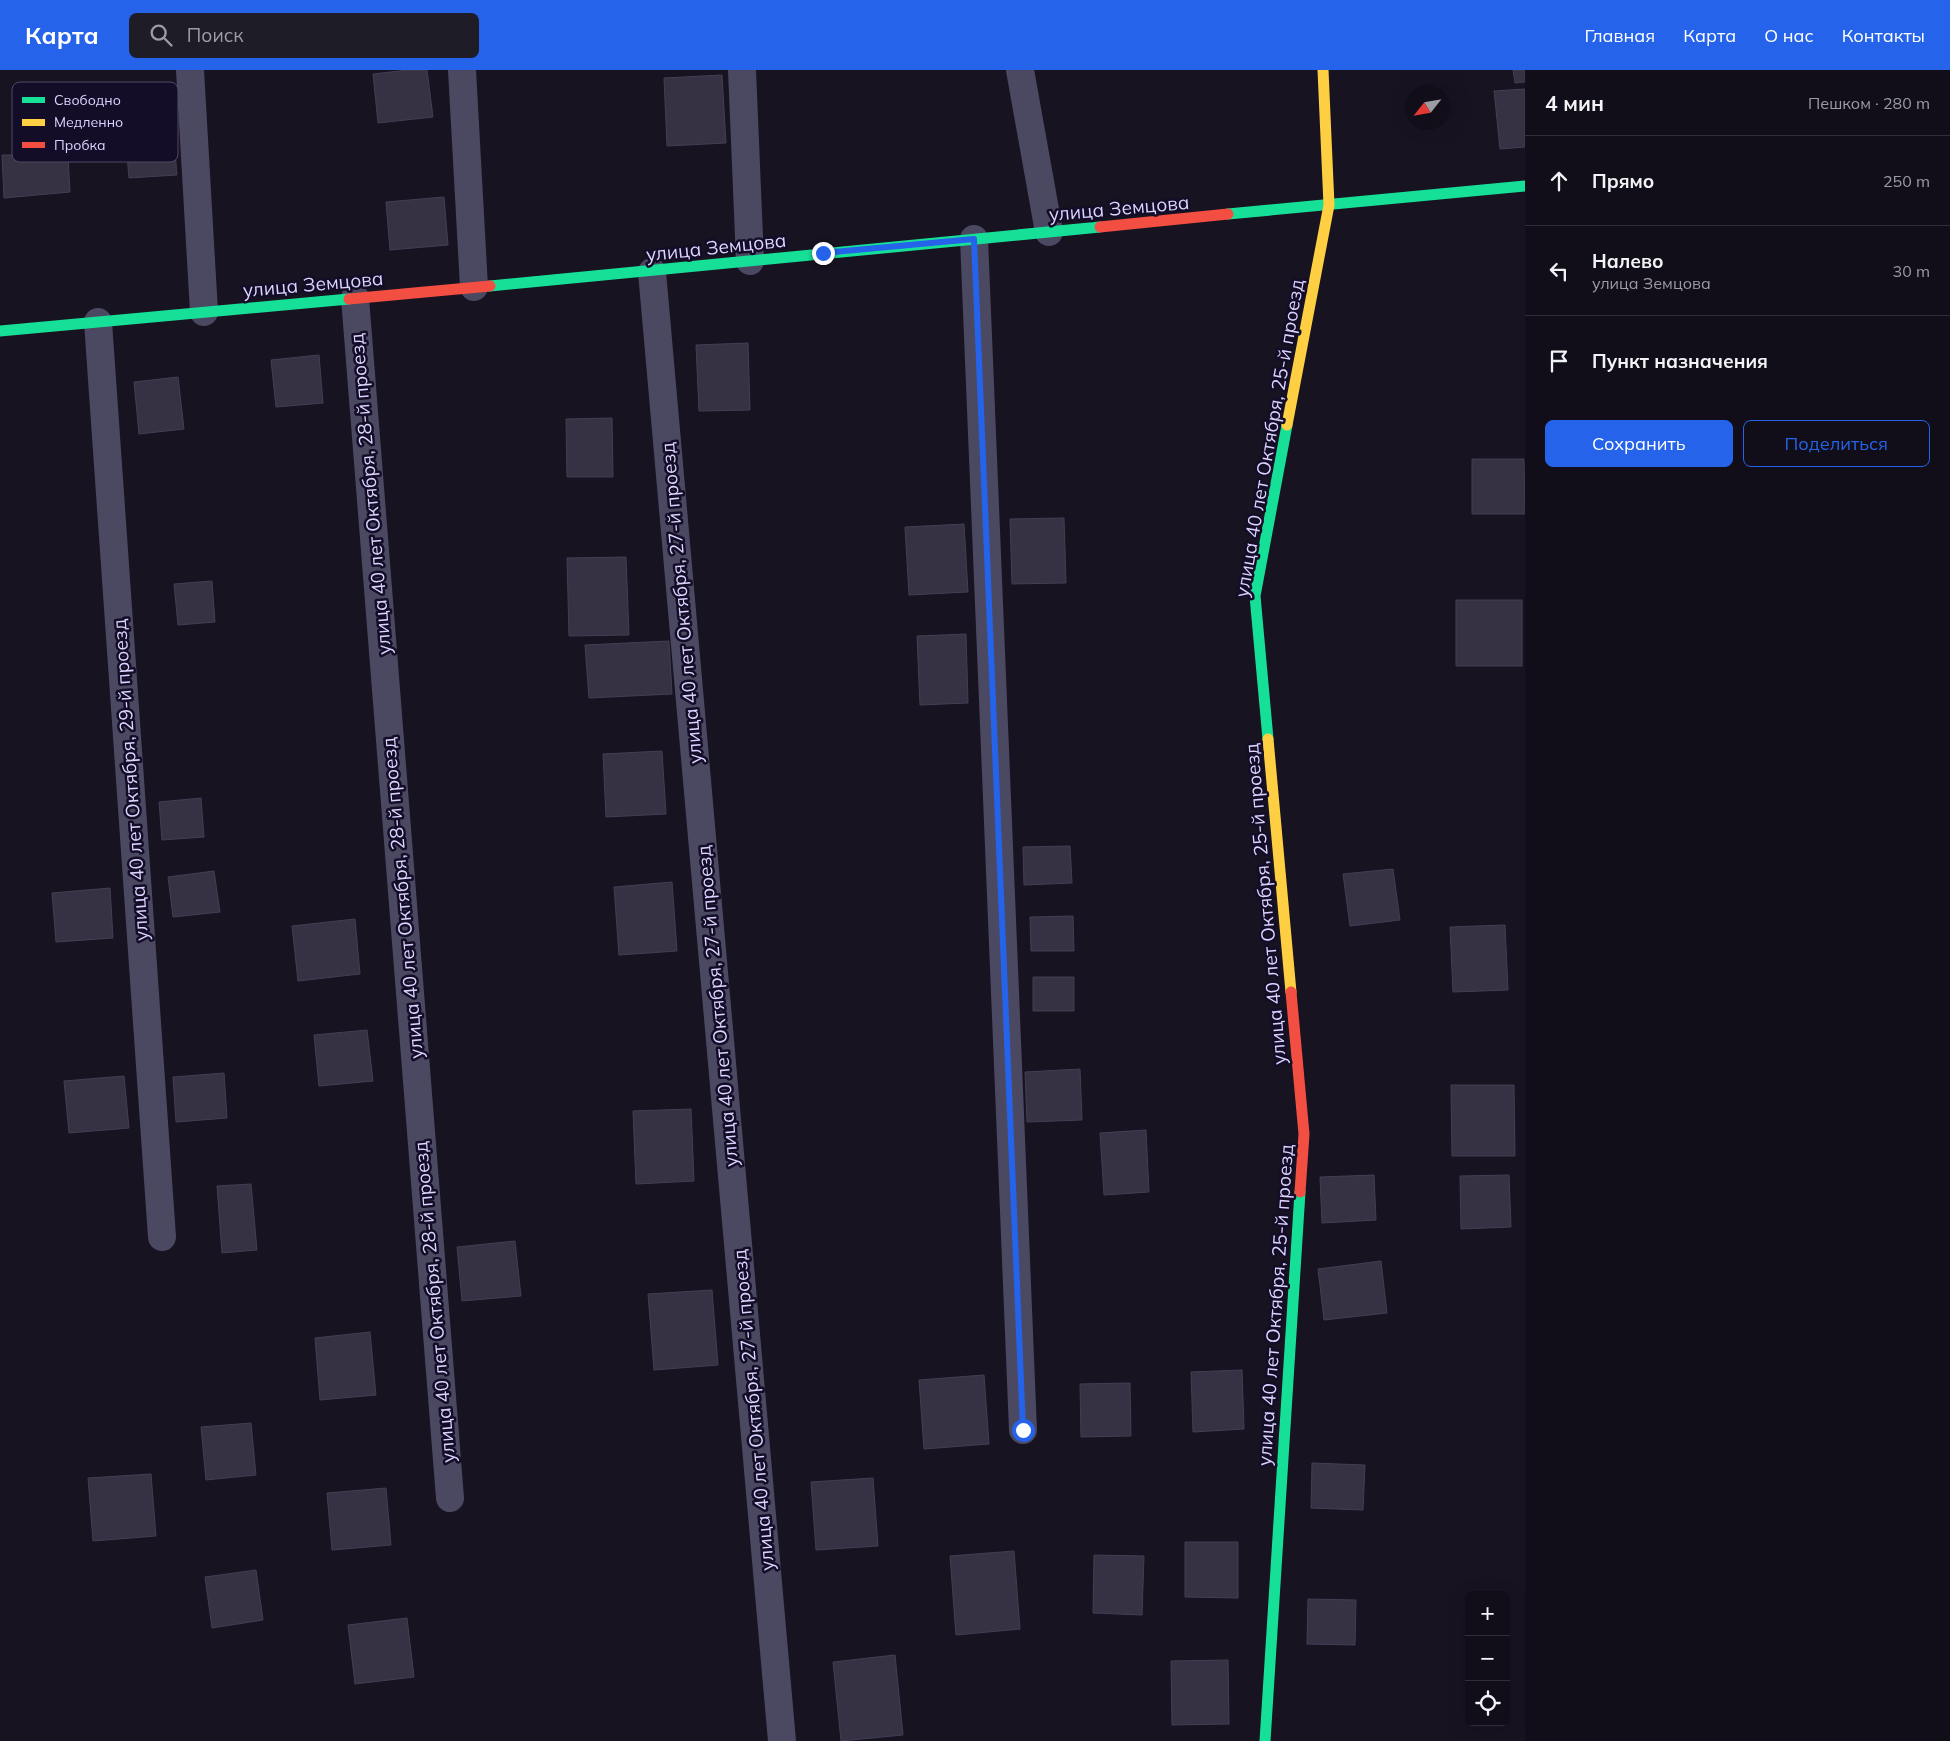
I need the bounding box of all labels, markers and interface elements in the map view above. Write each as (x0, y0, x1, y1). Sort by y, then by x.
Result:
search box (129, 13, 479, 58)
text: Карта (25, 20, 99, 50)
icon: search (147, 21, 175, 49)
text: Поиск (187, 23, 244, 47)
text: Главная (1585, 24, 1655, 47)
text: Карта (1683, 24, 1736, 47)
text: О нас (1764, 24, 1814, 47)
text: Контакты (1842, 24, 1925, 47)
legend (12, 82, 178, 162)
north arrow (1405, 85, 1450, 130)
text: 4 мин (1545, 90, 1604, 116)
text: Свободно (54, 91, 121, 109)
text: Пешком · 280 m (1808, 93, 1930, 113)
text: Медленно (54, 113, 123, 131)
text: Пробка (54, 136, 106, 154)
icon: ahead (1545, 167, 1573, 195)
text: Прямо (1592, 169, 1654, 193)
text: 250 m (1883, 171, 1930, 191)
street label: улица Земцова (1048, 190, 1190, 226)
street label: улица Земцова (645, 228, 787, 266)
route end (812, 242, 835, 265)
text: Налево (1592, 249, 1664, 273)
icon: left (1545, 257, 1573, 285)
text: 30 m (1893, 261, 1930, 281)
street label: улица Земцова (242, 266, 384, 302)
text: улица Земцова (1592, 273, 1711, 293)
street label: улица 40 лет Октября, 25-й проезд (1229, 277, 1309, 599)
street label: улица 40 лет Октября, 28-й проезд (344, 332, 396, 656)
icon: arrive (1545, 347, 1573, 375)
text: Пункт назначения (1592, 349, 1768, 373)
button: Сохранить (1545, 420, 1733, 467)
button: Поделиться (1743, 420, 1930, 467)
street label: улица 40 лет Октября, 27-й проезд (655, 441, 707, 765)
street label: улица 40 лет Октября, 29-й проезд (107, 618, 153, 942)
street label: улица 40 лет Октября, 28-й проезд (376, 736, 428, 1060)
street label: улица 40 лет Октября, 25-й проезд (1239, 742, 1291, 1066)
street label: улица 40 лет Октября, 27-й проезд (691, 844, 743, 1168)
street label: улица 40 лет Октября, 28-й проезд (408, 1140, 460, 1464)
street label: улица 40 лет Октября, 25-й проезд (1252, 1143, 1298, 1467)
street label: улица 40 лет Октября, 27-й проезд (727, 1248, 779, 1572)
route start (1012, 1419, 1035, 1442)
map controls (1465, 1591, 1510, 1726)
button: + (1465, 1591, 1510, 1636)
button: − (1465, 1636, 1510, 1681)
button: locate (1465, 1681, 1510, 1726)

